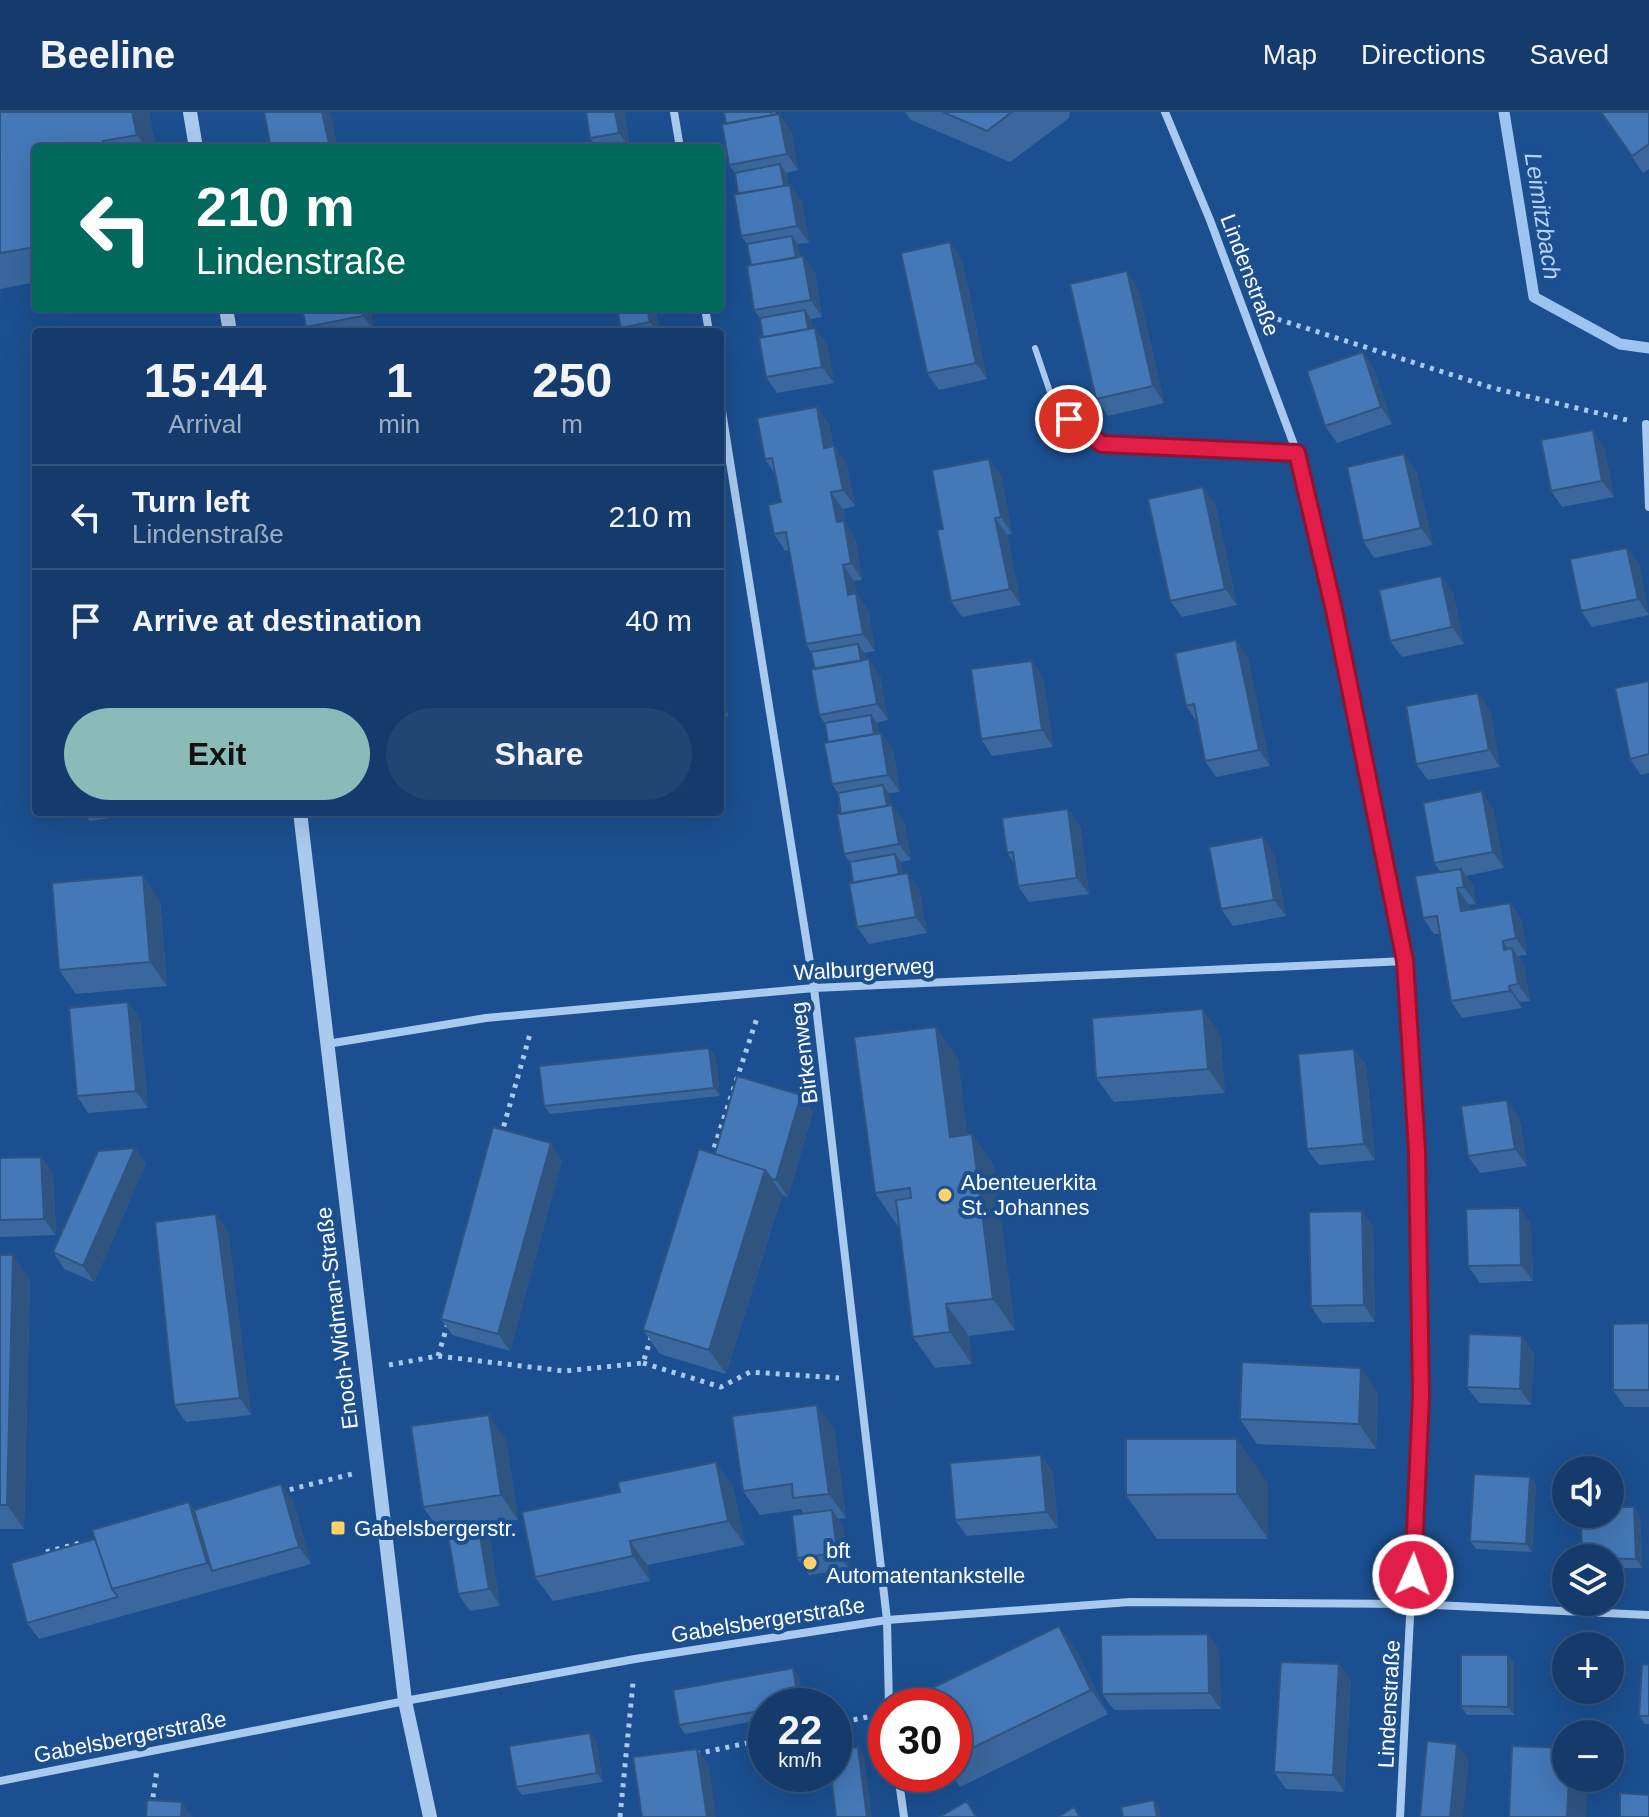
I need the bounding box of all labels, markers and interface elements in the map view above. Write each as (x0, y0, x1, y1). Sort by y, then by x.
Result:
text: Beeline (40, 34, 175, 76)
text: Map (1263, 39, 1317, 70)
text: Directions (1361, 39, 1486, 70)
text: Saved (1530, 39, 1609, 70)
water label: Leimitzbach (1520, 151, 1566, 281)
text: 210 m (196, 175, 355, 238)
icon: left (64, 176, 168, 280)
street label: Lindenstraße (1215, 211, 1285, 339)
text: Lindenstraße (196, 241, 406, 282)
text: 15:44 (144, 354, 267, 407)
text: 1 (386, 354, 413, 407)
text: 250 (532, 354, 612, 407)
pin (1035, 385, 1103, 453)
icon: arrive (1047, 397, 1091, 441)
text: Arrival (168, 409, 242, 439)
text: min (378, 409, 420, 439)
text: m (561, 409, 583, 439)
text: Turn left (132, 485, 250, 518)
icon: left (64, 495, 108, 539)
text: 210 m (609, 500, 692, 533)
text: Lindenstraße (132, 519, 284, 549)
icon: arrive (64, 599, 108, 643)
text: Arrive at destination (132, 604, 422, 637)
text: 40 m (625, 604, 692, 637)
button: Exit (64, 708, 370, 800)
button: Share (386, 708, 692, 800)
street label: Walburgerweg (793, 953, 935, 985)
street label: Birkenweg (785, 1001, 823, 1105)
place label: Abenteuerkita St. Johannes (961, 1170, 1098, 1220)
marker: Abenteuerkita St. Johannes (936, 1186, 954, 1204)
street label: Enoch-Widman-Straße (311, 1205, 363, 1431)
map controls (1552, 1456, 1624, 1792)
button: sound (1552, 1456, 1624, 1528)
place label: Gabelsbergerstr. (354, 1516, 517, 1541)
marker: Gabelsbergerstr. (329, 1519, 347, 1537)
position arrow (1371, 1533, 1455, 1617)
place label: bft Automatentankstelle (826, 1538, 1025, 1588)
button: layers (1552, 1544, 1624, 1616)
marker: bft Automatentankstelle (801, 1554, 819, 1572)
street label: Gabelsbergerstraße (669, 1592, 867, 1648)
button: + (1552, 1632, 1624, 1704)
street label: Lindenstraße (1373, 1639, 1405, 1769)
speed limit sign: 30 (868, 1688, 972, 1792)
street label: Gabelsbergerstraße (32, 1706, 228, 1768)
text: 22 (778, 1708, 822, 1752)
button: − (1552, 1720, 1624, 1792)
text: km/h (778, 1749, 822, 1771)

